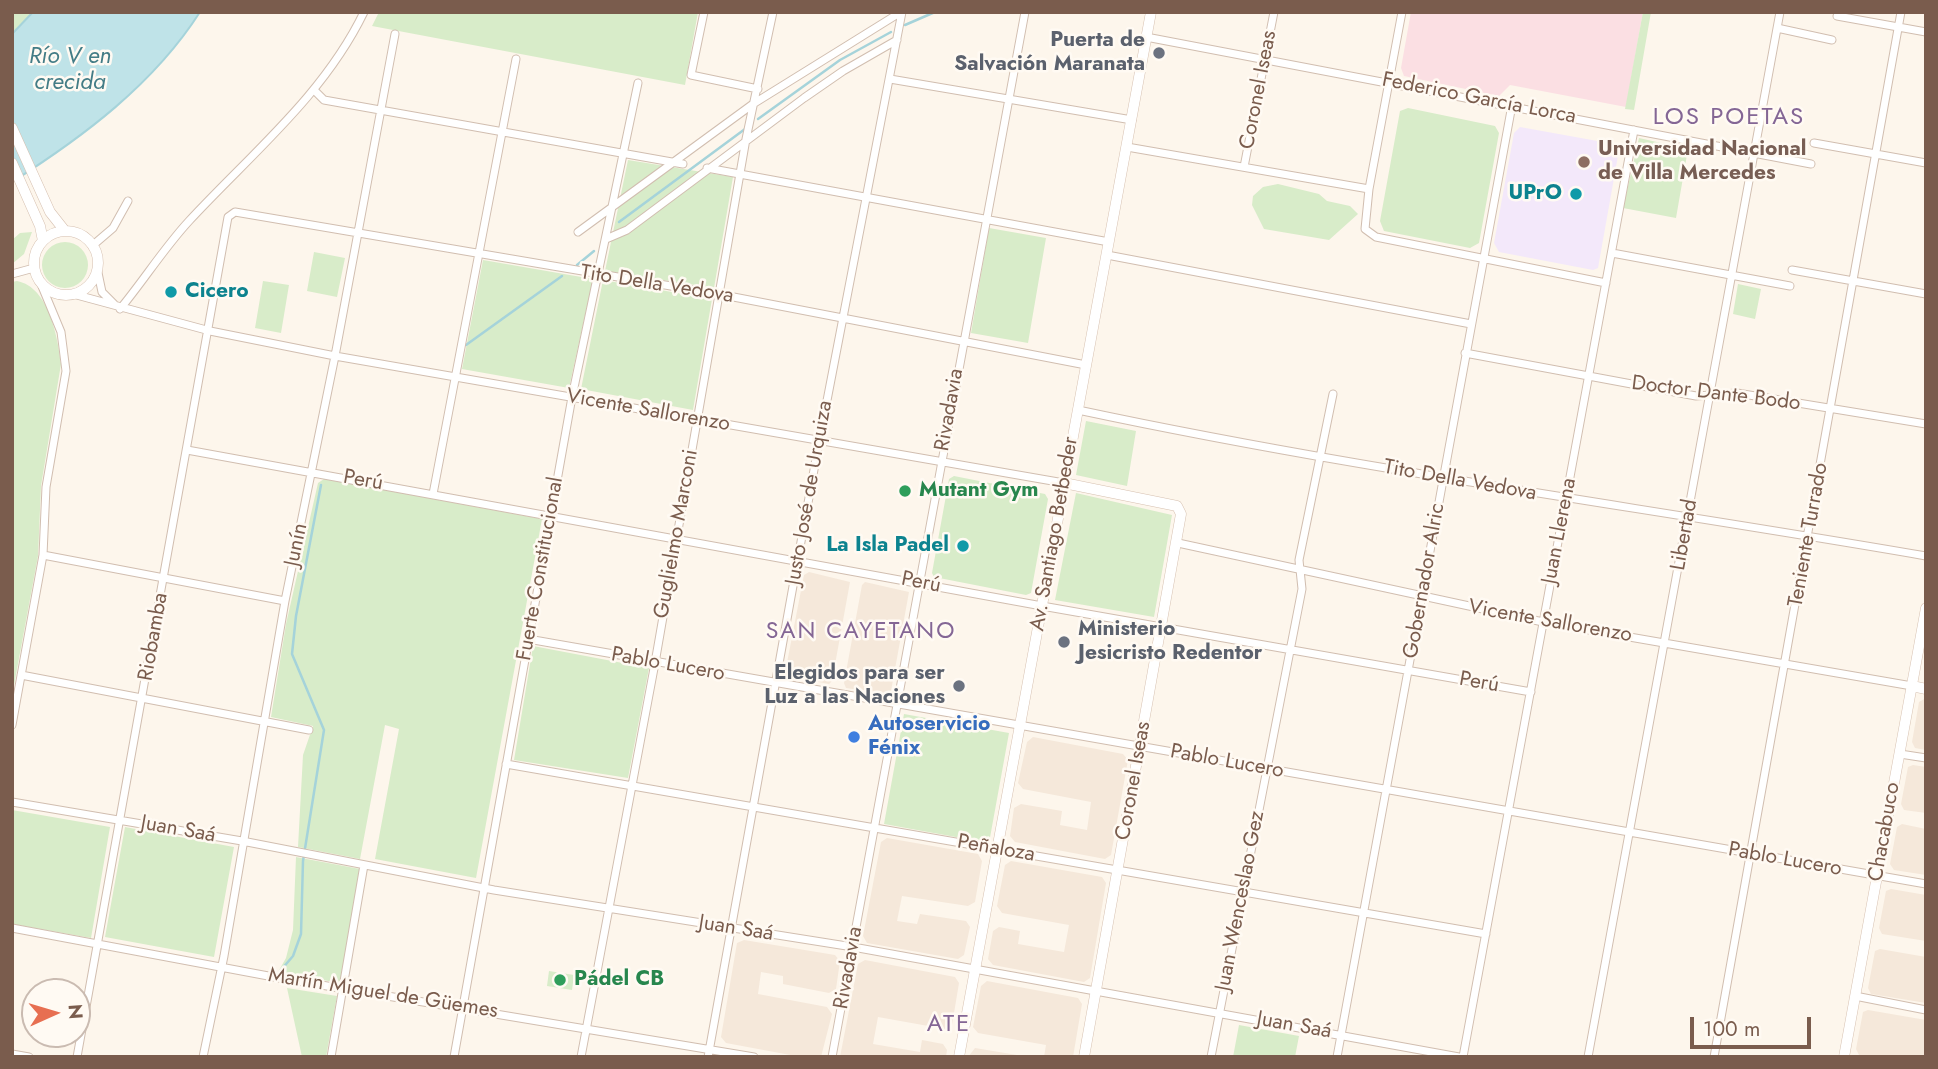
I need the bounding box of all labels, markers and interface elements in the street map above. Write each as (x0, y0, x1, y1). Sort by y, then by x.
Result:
place label: Puerta de Salvación Maranata (954, 28, 1145, 78)
street label: Coronel Iseas (1235, 29, 1283, 151)
water label: Río V en crecida (29, 43, 111, 97)
marker: Puerta de Salvación Maranata (1151, 45, 1167, 61)
street label: Federico García Lorca (1380, 68, 1578, 130)
district label: LOS POETAS (1654, 104, 1804, 132)
place label: Universidad Nacional de Villa Mercedes (1598, 137, 1807, 187)
marker: Universidad Nacional de Villa Mercedes (1576, 154, 1592, 170)
place label: UPrO (1508, 181, 1562, 207)
marker: UPrO (1568, 186, 1584, 202)
street label: Tito Della Vedova (579, 260, 735, 310)
place label: Cicero (185, 279, 249, 305)
marker: Cicero (163, 284, 179, 300)
street label: Rivadavia (930, 367, 970, 453)
street label: Doctor Dante Bodo (1630, 371, 1802, 417)
street label: Vicente Sallorenzo (564, 384, 732, 438)
street label: Justo José de Urquiza (781, 399, 839, 587)
street label: Av. Santiago Betbeder (1026, 435, 1084, 633)
street label: Guglielmo Marconi (650, 447, 704, 621)
street label: Tito Della Vedova (1382, 455, 1538, 507)
street label: Teniente Turrado (1784, 461, 1834, 609)
street label: Perú (341, 465, 385, 497)
street label: Fuerte Constitucional (512, 475, 570, 663)
street label: Juan Llerena (1537, 476, 1583, 586)
place label: Mutant Gym (919, 478, 1038, 504)
marker: Mutant Gym (897, 483, 913, 499)
street label: Libertad (1666, 497, 1704, 573)
street label: Gobernador Alric (1399, 501, 1451, 661)
street label: Junín (280, 521, 314, 569)
place label: La Isla Padel (826, 533, 949, 559)
marker: La Isla Padel (955, 538, 971, 554)
street label: Perú (899, 567, 943, 599)
street label: Riobamba (134, 591, 174, 683)
street label: Vicente Sallorenzo (1466, 595, 1634, 649)
place label: Ministerio Jesicristo Redentor (1078, 617, 1262, 667)
district label: SAN CAYETANO (767, 618, 955, 646)
marker: Ministerio Jesicristo Redentor (1056, 634, 1072, 650)
street label: Pablo Lucero (609, 643, 727, 687)
place label: Elegidos para ser Luz a las Naciones (764, 661, 945, 711)
street label: Perú (1457, 667, 1501, 699)
marker: Elegidos para ser Luz a las Naciones (951, 678, 967, 694)
place label: Autoservicio Fénix (868, 712, 990, 762)
street label: Coronel Iseas (1111, 720, 1157, 842)
marker: Autoservicio Fénix (846, 729, 862, 745)
street label: Pablo Lucero (1168, 740, 1286, 784)
street label: Chacabuco (1864, 780, 1906, 884)
street label: Juan Wenceslao Gez (1211, 809, 1271, 993)
street label: Juan Saá (139, 811, 217, 849)
street label: Peñaloza (955, 830, 1037, 868)
street label: Pablo Lucero (1726, 838, 1844, 882)
street label: Juan Saá (697, 911, 775, 947)
street label: Rivadavia (829, 925, 869, 1011)
street label: Martín Miguel de Güemes (266, 963, 500, 1025)
place label: Pádel CB (574, 967, 664, 993)
marker: Pádel CB (552, 972, 568, 988)
north arrow (21, 978, 91, 1048)
scale bar (1693, 1002, 1814, 1046)
text: N (61, 1003, 89, 1020)
street label: Juan Saá (1255, 1007, 1333, 1045)
district label: ATE (927, 1011, 971, 1039)
text: 100 m (1703, 1014, 1760, 1044)

